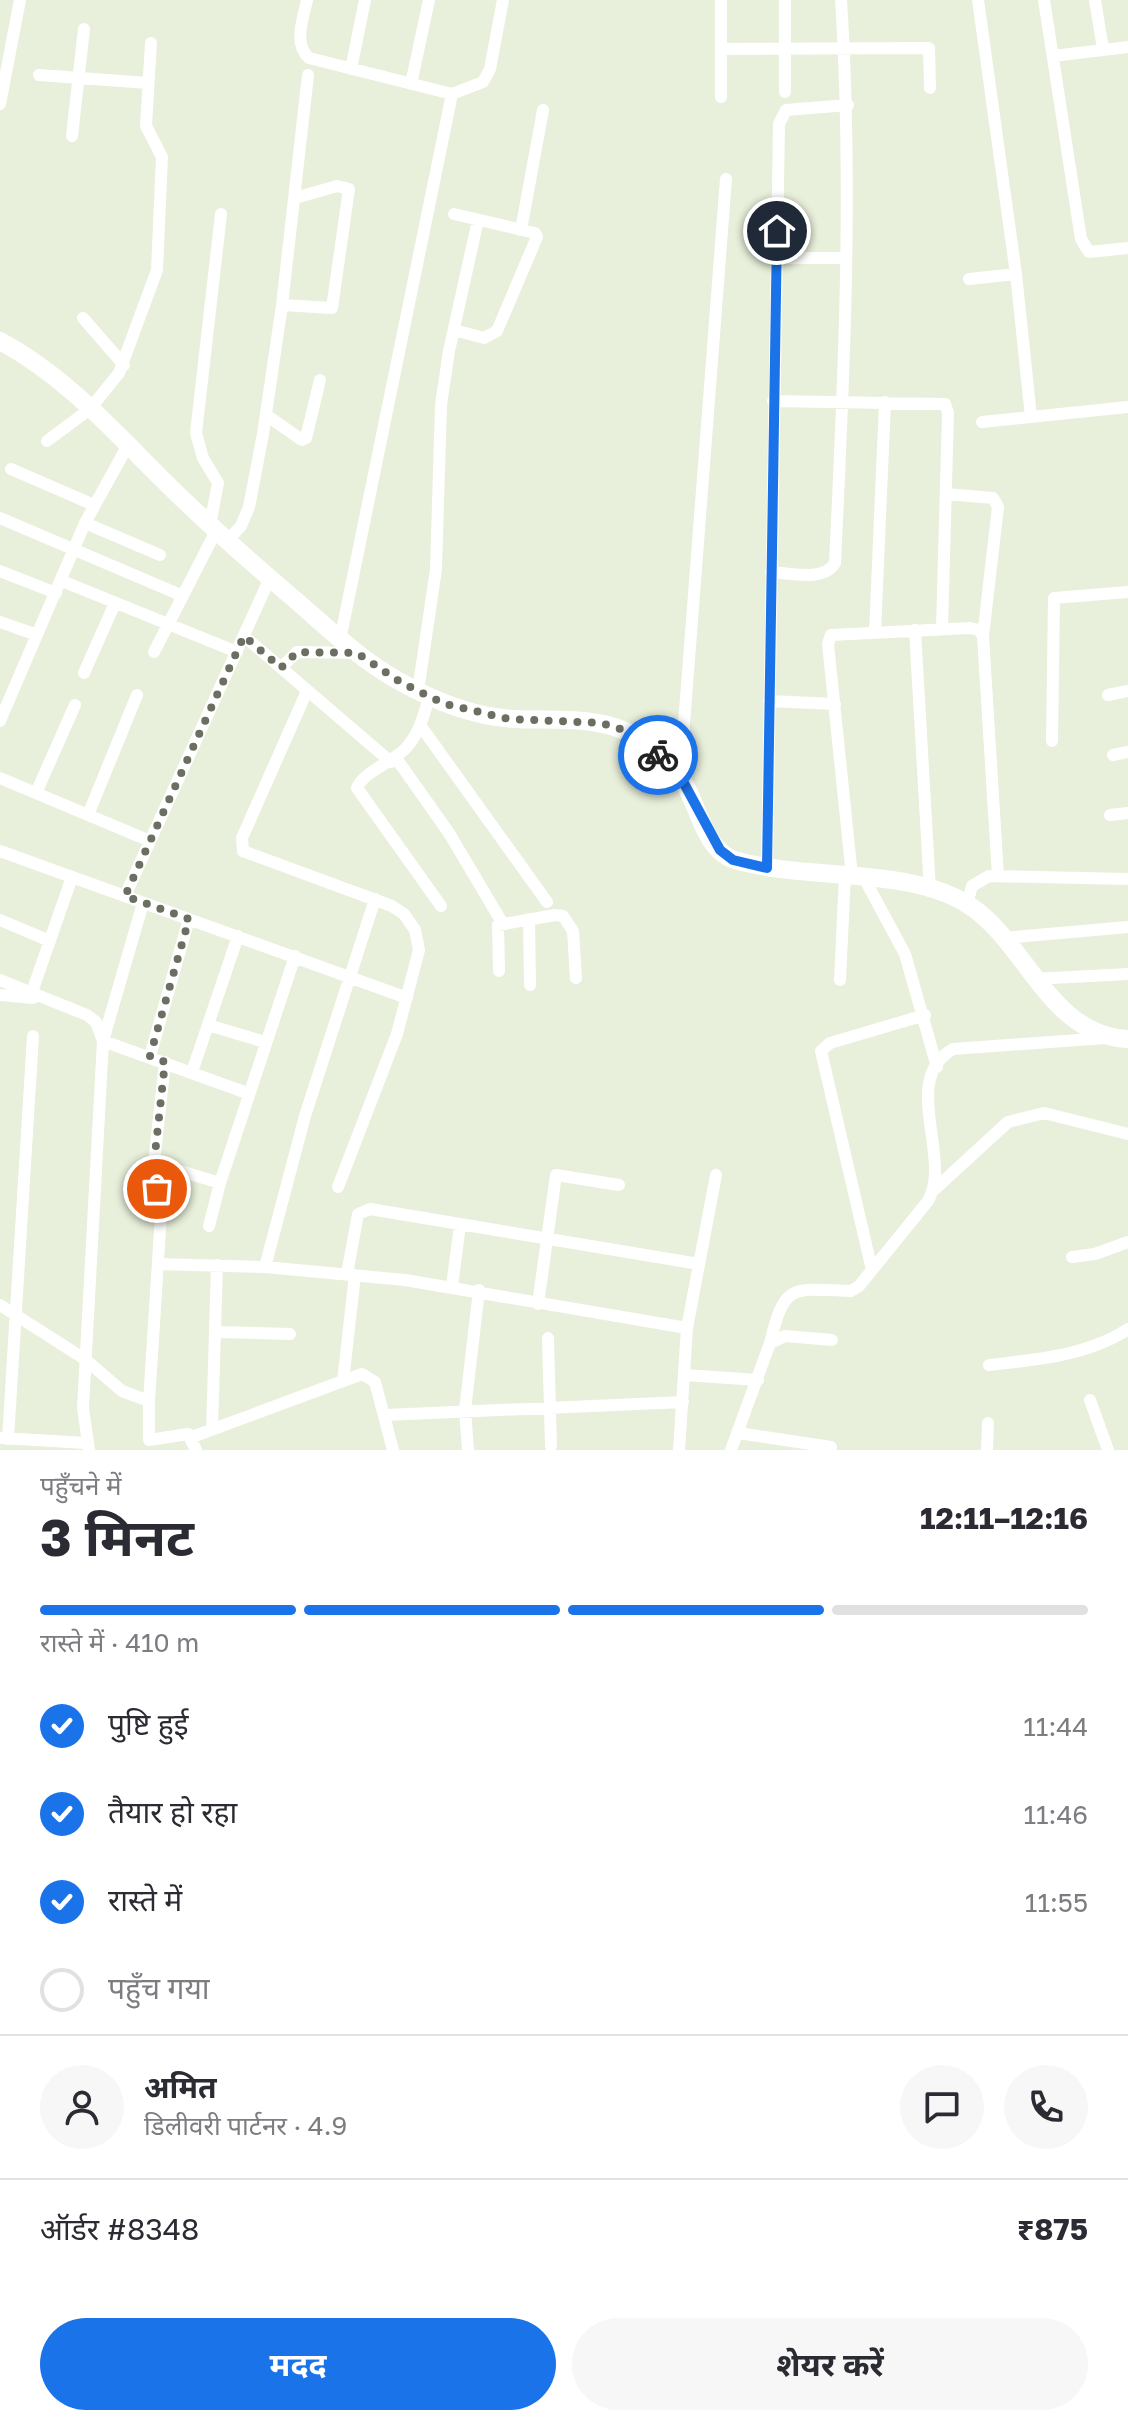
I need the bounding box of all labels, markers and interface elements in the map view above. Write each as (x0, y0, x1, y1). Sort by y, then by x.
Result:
pin (743, 197, 811, 265)
icon: home (755, 209, 799, 253)
courier (618, 715, 698, 795)
icon: bike (636, 733, 680, 777)
pin (123, 1155, 191, 1223)
icon: bag (135, 1167, 179, 1211)
text: पहुँचने में (40, 1470, 122, 1501)
text: 12:11–12:16 (920, 1500, 1088, 1536)
text: 3 मिनट (40, 1505, 194, 1567)
text: रास्ते में · 410 m (40, 1627, 199, 1658)
icon: check (40, 1704, 84, 1748)
text: पुष्टि हुई (108, 1706, 189, 1742)
text: 11:44 (1023, 1711, 1088, 1742)
icon: check (40, 1792, 84, 1836)
text: तैयार हो रहा (108, 1794, 237, 1830)
text: 11:46 (1023, 1799, 1088, 1830)
icon: check (40, 1880, 84, 1924)
text: रास्ते में (108, 1882, 182, 1918)
text: 11:55 (1025, 1887, 1088, 1918)
text: पहुँच गया (108, 1970, 210, 2006)
button: person (40, 2065, 124, 2149)
button: chat (900, 2065, 984, 2149)
button: phone (1004, 2065, 1088, 2149)
text: अमित (144, 2069, 217, 2105)
text: डिलीवरी पार्टनर · 4.9 (144, 2110, 347, 2141)
text: ऑर्डर #8348 (40, 2211, 199, 2247)
text: ₹875 (1017, 2211, 1088, 2247)
button: मदद (40, 2318, 556, 2410)
button: शेयर करें (572, 2318, 1088, 2410)

